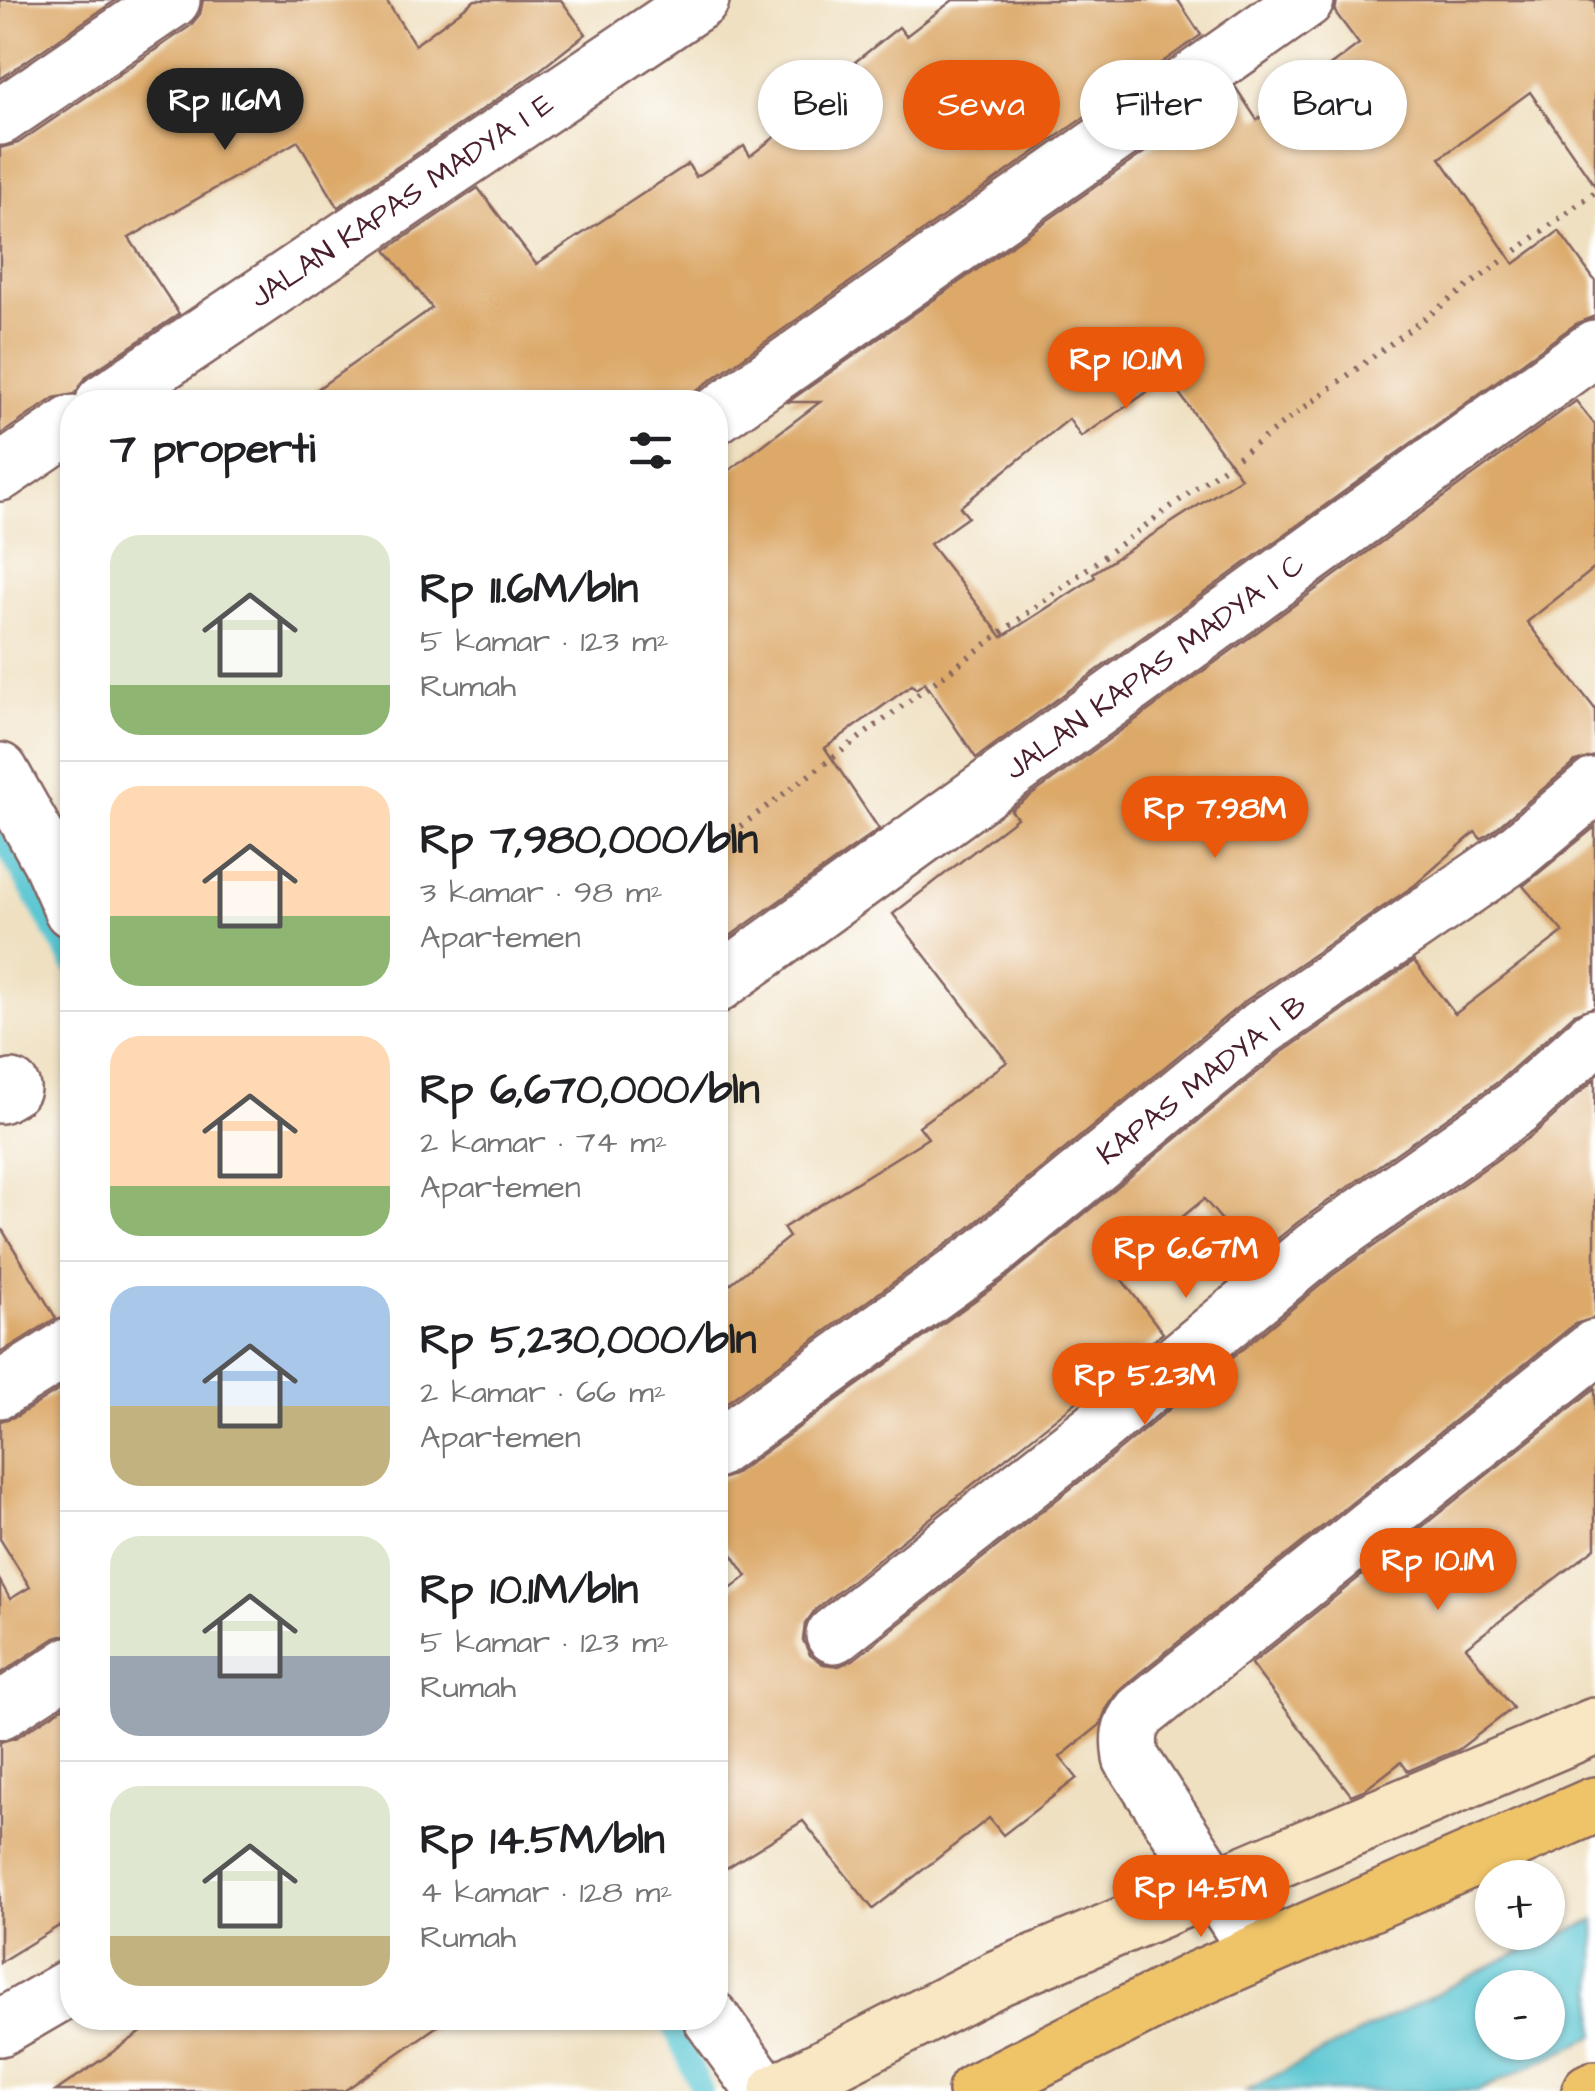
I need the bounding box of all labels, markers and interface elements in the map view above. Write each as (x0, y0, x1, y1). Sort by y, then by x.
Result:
chip: Beli (758, 60, 883, 150)
chip: Sewa (903, 60, 1060, 150)
chip: Filter (1080, 60, 1238, 150)
chip: Baru (1258, 60, 1407, 150)
pin: Rp 11.6M (122, 68, 328, 153)
text: Rp 11.6M (169, 78, 281, 123)
street label: JALAN KAPAS MADYA I E (242, 83, 562, 319)
pin: Rp 10.1M (1023, 327, 1229, 412)
text: Rp 10.1M (1070, 337, 1182, 382)
text: 7 properti (110, 421, 315, 479)
icon: filters (623, 423, 678, 478)
street label: JALAN KAPAS MADYA I C (996, 544, 1314, 790)
text: Rp 11.6M/bln (420, 561, 638, 619)
icon: home (190, 575, 310, 695)
text: 5 kamar · 123 m² (420, 619, 669, 664)
text: Rumah (420, 664, 516, 709)
pin: Rp 7.98M (1112, 776, 1318, 861)
text: Rp 7.98M (1143, 786, 1287, 831)
text: Rp 7,980,000/bln (420, 812, 758, 870)
icon: home (190, 826, 310, 946)
text: 3 kamar · 98 m² (420, 870, 663, 915)
text: Apartemen (420, 915, 581, 960)
street label: KAPAS MADYA I B (1088, 985, 1316, 1175)
text: Rp 6,670,000/bln (420, 1062, 760, 1120)
icon: home (190, 1076, 310, 1196)
text: 2 kamar · 74 m² (420, 1120, 667, 1165)
text: Apartemen (420, 1165, 581, 1210)
pin: Rp 6.67M (1083, 1216, 1289, 1301)
text: Rp 6.67M (1114, 1226, 1258, 1271)
text: Rp 5,230,000/bln (420, 1312, 757, 1370)
icon: home (190, 1326, 310, 1446)
pin: Rp 5.23M (1042, 1343, 1248, 1428)
text: Rp 5.23M (1074, 1353, 1216, 1398)
text: 2 kamar · 66 m² (420, 1370, 666, 1415)
text: Apartemen (420, 1415, 581, 1460)
pin: Rp 10.1M (1335, 1528, 1541, 1613)
text: Rp 10.1M (1382, 1538, 1494, 1583)
text: Rp 10.1M/bln (420, 1562, 638, 1620)
icon: home (190, 1576, 310, 1696)
text: 5 kamar · 123 m² (420, 1620, 669, 1665)
text: Rumah (420, 1665, 516, 1710)
text: Rp 14.5M/bln (420, 1812, 665, 1870)
icon: home (190, 1826, 310, 1946)
pin: Rp 14.5M (1098, 1855, 1304, 1940)
map controls (1475, 1860, 1565, 2060)
button: + (1475, 1860, 1565, 1950)
text: Rp 14.5M (1135, 1865, 1267, 1910)
text: 4 kamar · 128 m² (420, 1870, 672, 1915)
text: Rumah (420, 1915, 516, 1960)
button: − (1475, 1970, 1565, 2060)

